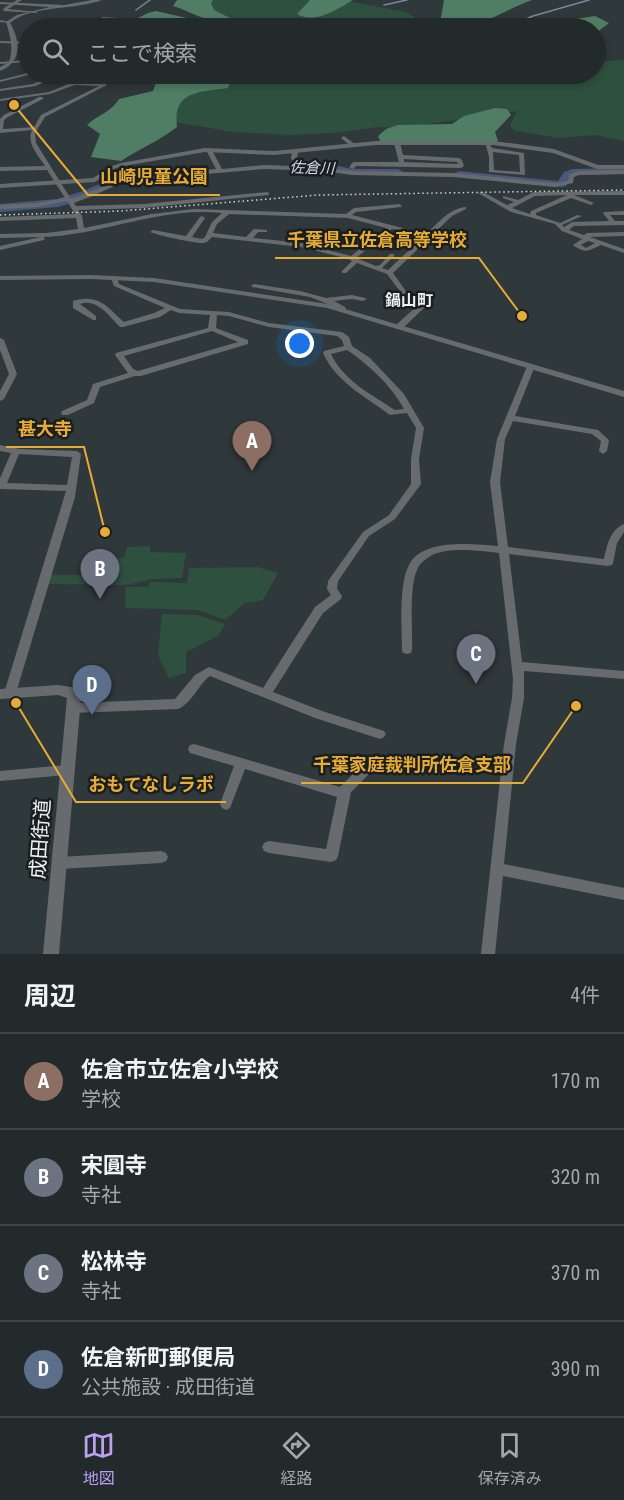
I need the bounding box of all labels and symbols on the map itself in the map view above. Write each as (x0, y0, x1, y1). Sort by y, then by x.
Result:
water label: 佐倉川 (289, 158, 337, 178)
callout: 山崎児童公園 (88, 159, 220, 195)
text: 山崎児童公園 (100, 166, 208, 187)
callout: 千葉県立佐倉高等学校 (275, 222, 479, 258)
text: 千葉県立佐倉高等学校 (287, 229, 467, 250)
district label: 鍋山町 (385, 291, 433, 310)
your location (285, 329, 314, 358)
callout: 甚大寺 (6, 411, 84, 447)
text: 甚大寺 (18, 418, 72, 439)
pin: A (232, 422, 272, 471)
pin: B (80, 550, 120, 599)
pin: C (456, 634, 496, 684)
pin: D (72, 666, 112, 715)
callout: 千葉家庭裁判所佐倉支部 (301, 747, 523, 783)
text: 千葉家庭裁判所佐倉支部 (313, 754, 511, 775)
callout: おもてなしラボ (76, 766, 226, 802)
text: おもてなしラボ (88, 774, 214, 795)
street label: 成田街道 (25, 798, 55, 880)

